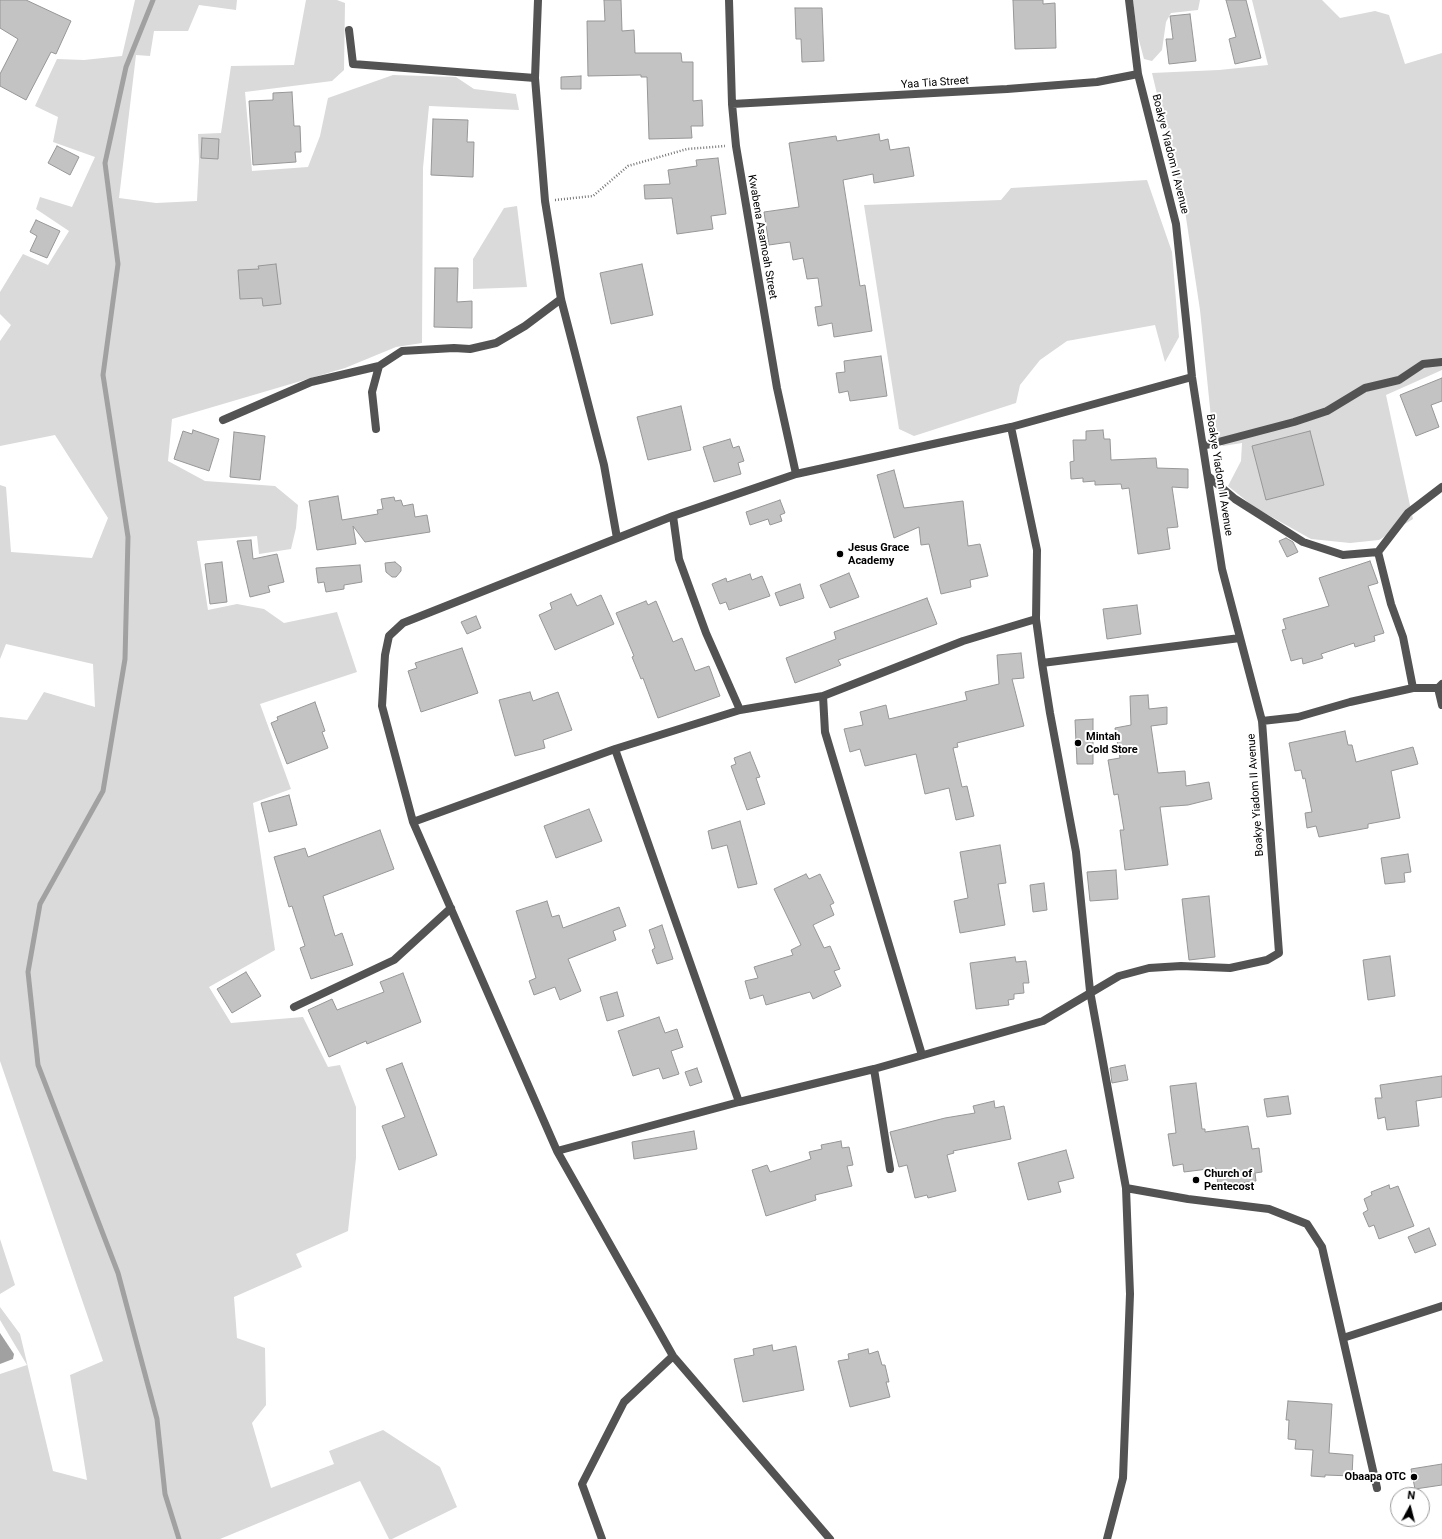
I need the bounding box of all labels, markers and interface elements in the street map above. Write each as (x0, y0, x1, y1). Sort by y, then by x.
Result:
street label: Yaa Tia Street (901, 74, 969, 92)
street label: Boakye Yiadom II Avenue (1149, 93, 1191, 215)
street label: Kwabena Asamoah Street (745, 174, 779, 300)
street label: Boakye Yiadom II Avenue (1203, 413, 1235, 537)
place label: Jesus Grace Academy (848, 541, 909, 567)
marker: Jesus Grace Academy (835, 549, 845, 559)
place label: Mintah Cold Store (1086, 730, 1138, 756)
street label: Boakye Yiadom II Avenue (1245, 733, 1267, 857)
marker: Mintah Cold Store (1073, 738, 1083, 748)
place label: Church of Pentecost (1204, 1167, 1254, 1193)
marker: Church of Pentecost (1191, 1175, 1201, 1185)
place label: Obaapa OTC (1345, 1470, 1406, 1484)
marker: Obaapa OTC (1409, 1472, 1419, 1482)
north arrow (1390, 1487, 1430, 1527)
text: N (1407, 1489, 1416, 1503)

